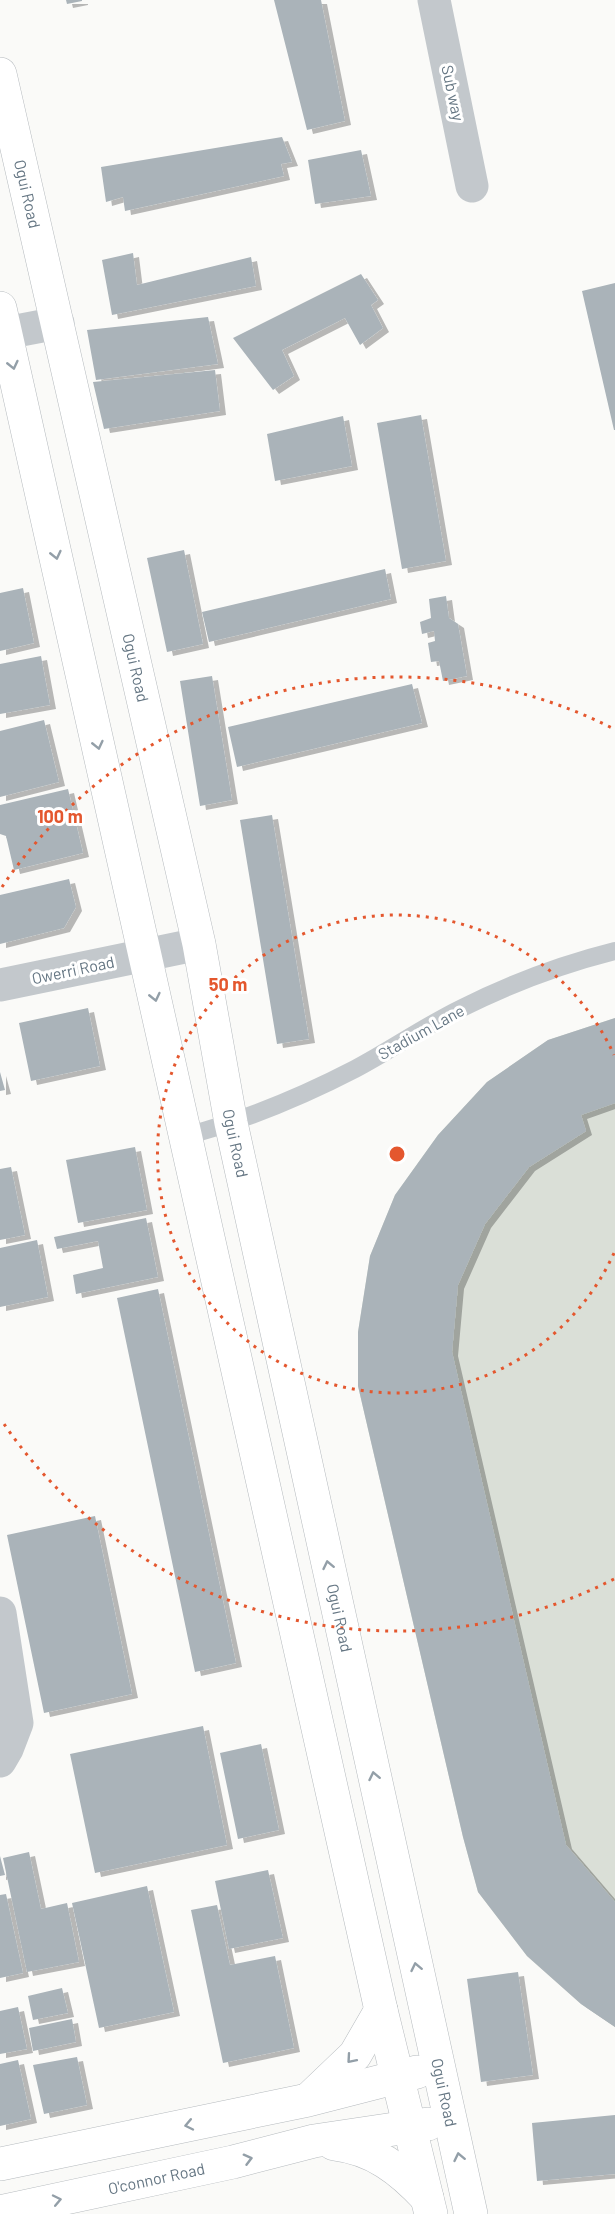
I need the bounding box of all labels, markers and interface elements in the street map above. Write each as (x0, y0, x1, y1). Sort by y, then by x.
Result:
street label: Sub way (438, 63, 469, 123)
street label: Ogui Road (11, 158, 45, 230)
one-way arrow (5, 360, 18, 370)
one-way arrow (48, 550, 61, 560)
street label: Ogui Road (119, 631, 153, 704)
one-way arrow (91, 740, 104, 750)
text: 100 m (37, 805, 83, 827)
street label: Owerri Road (30, 951, 116, 988)
text: 50 m (209, 973, 247, 995)
one-way arrow (148, 992, 161, 1002)
street label: Stadium Lane (374, 1000, 467, 1063)
street label: Ogui Road (220, 1107, 253, 1179)
centre of rings (387, 1144, 407, 1164)
one-way arrow (322, 1560, 335, 1570)
street label: Ogui Road (324, 1582, 357, 1654)
one-way arrow (369, 1771, 382, 1781)
one-way arrow (411, 1962, 424, 1972)
one-way arrow (347, 2053, 358, 2064)
street label: Ogui Road (428, 2056, 462, 2128)
one-way arrow (184, 2118, 194, 2131)
one-way arrow (453, 2152, 466, 2162)
one-way arrow (243, 2153, 253, 2166)
street label: O'connor Road (106, 2158, 207, 2198)
one-way arrow (52, 2194, 62, 2207)

